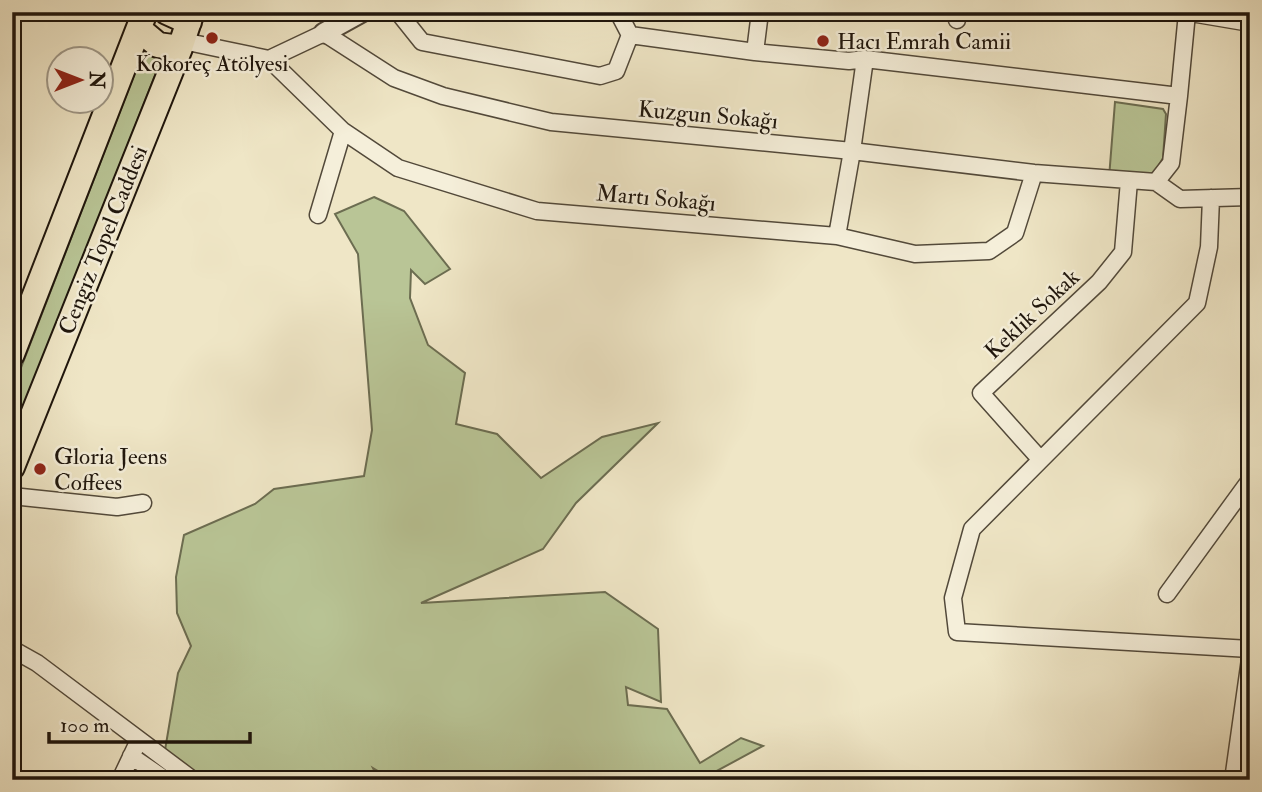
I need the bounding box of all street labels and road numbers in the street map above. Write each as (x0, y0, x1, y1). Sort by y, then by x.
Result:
street label: Kuzgun Sokağı (637, 94, 779, 136)
street label: Cengiz Topel Caddesi (52, 141, 155, 339)
street label: Martı Sokağı (595, 178, 717, 218)
street label: Keklik Sokak (978, 263, 1086, 365)

